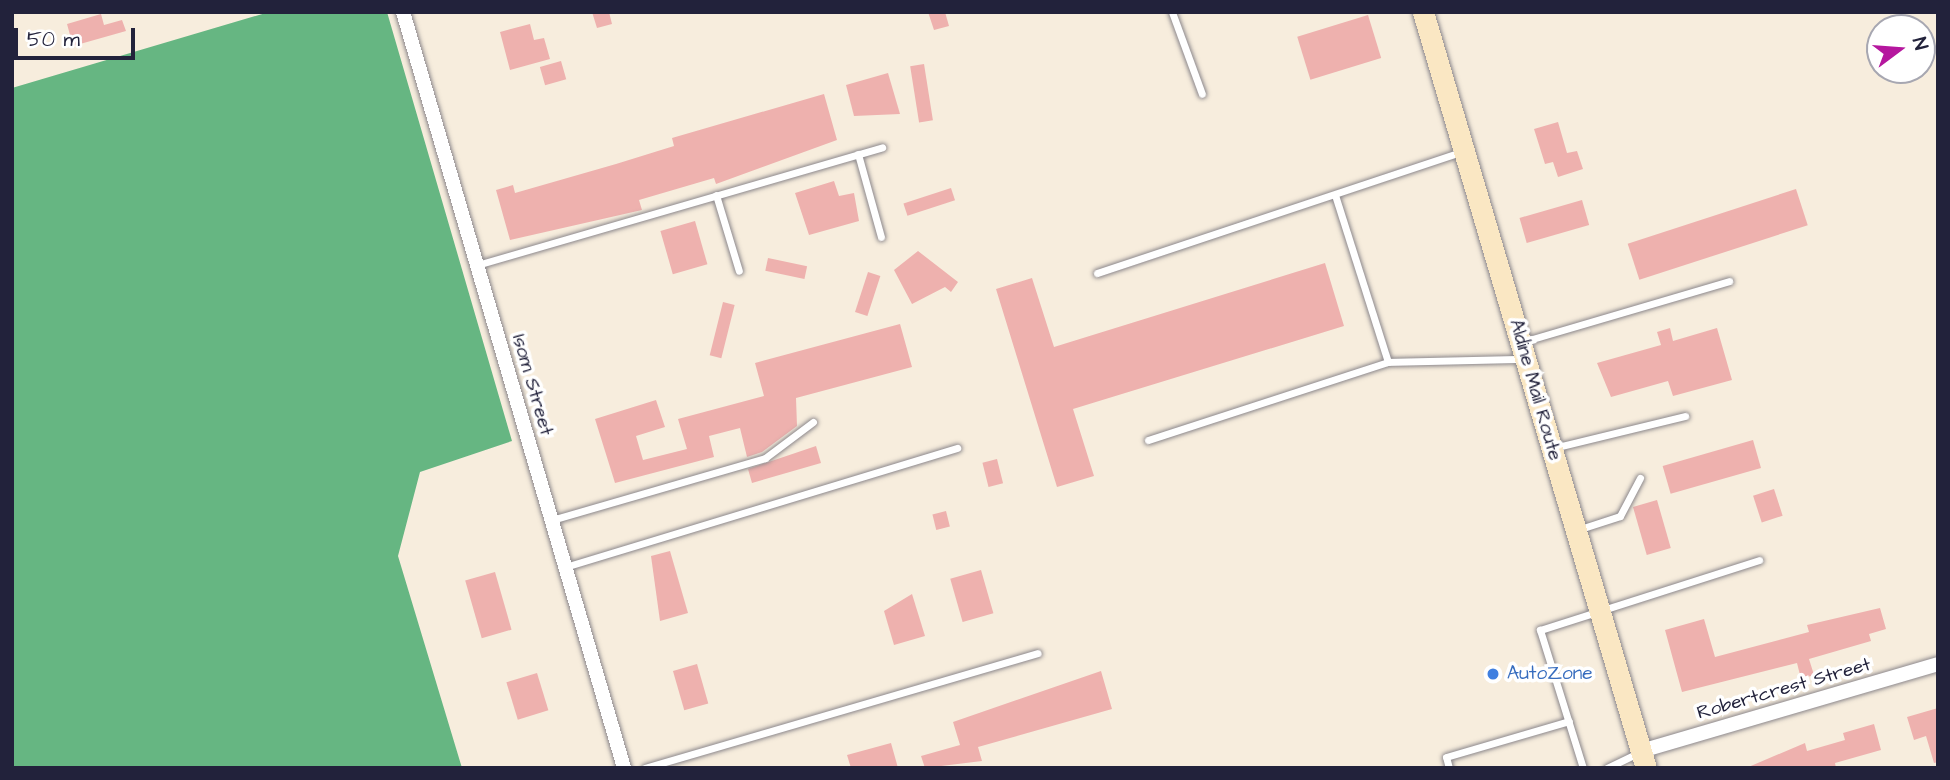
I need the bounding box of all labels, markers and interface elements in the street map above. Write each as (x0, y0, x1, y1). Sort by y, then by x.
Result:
scale bar (18, 14, 138, 58)
north arrow (1866, 14, 1936, 84)
text: 50 m (27, 25, 80, 54)
text: N (1905, 34, 1934, 53)
street label: Aldine Mail Route (1504, 317, 1566, 463)
street label: Isom Street (507, 332, 557, 438)
street label: Robertcrest Street (1695, 653, 1873, 725)
place label: AutoZone (1507, 663, 1593, 685)
marker: AutoZone (1485, 666, 1501, 682)

